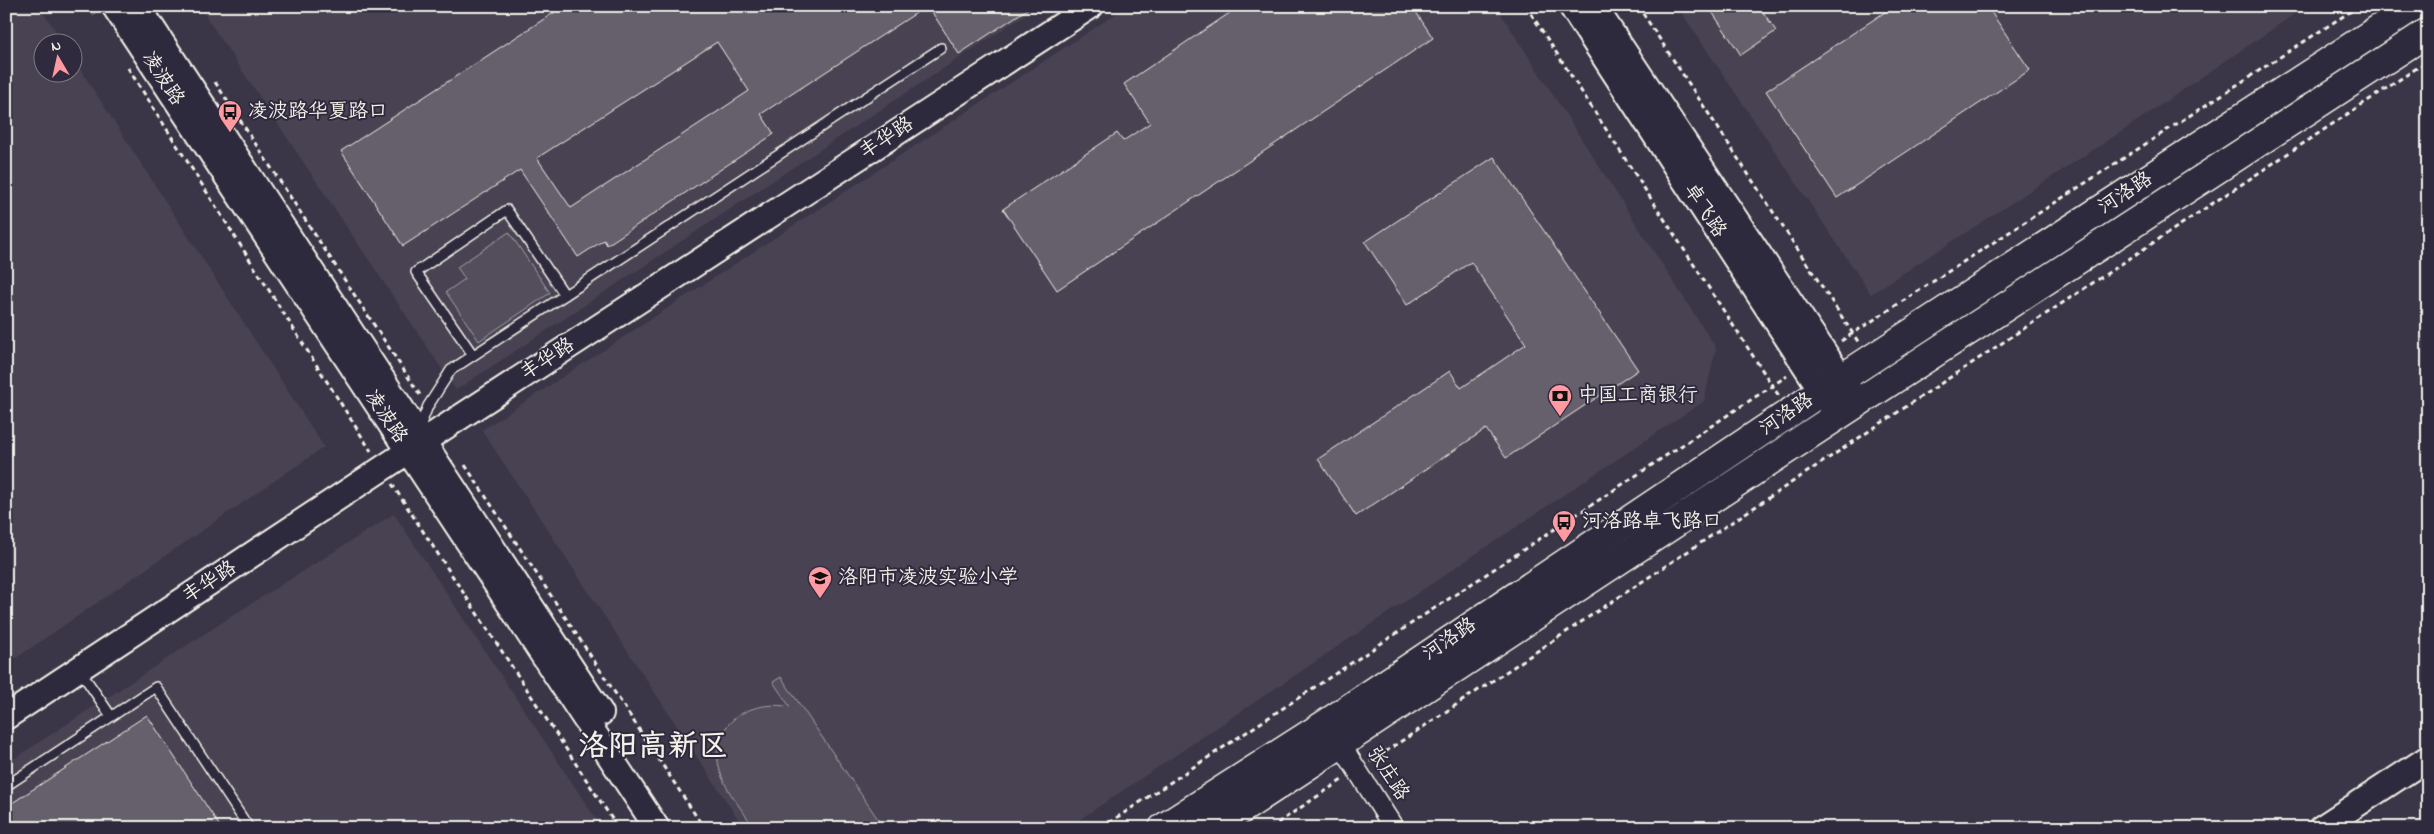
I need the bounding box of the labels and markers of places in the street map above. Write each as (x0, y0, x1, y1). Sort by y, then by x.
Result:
place label: 凌波路华夏路口 (248, 98, 388, 127)
bus stop icon: 凌波路华夏路口 (217, 99, 243, 133)
place label: 中国工商银行 (1578, 382, 1698, 411)
bank icon: 中国工商银行 (1547, 383, 1573, 417)
place label: 河洛路卓飞路口 (1582, 508, 1722, 537)
bus stop icon: 河洛路卓飞路口 (1551, 509, 1577, 543)
place label: 洛阳市凌波实验小学 (838, 564, 1018, 593)
school or university icon: 洛阳市凌波实验小学 (807, 565, 833, 599)

